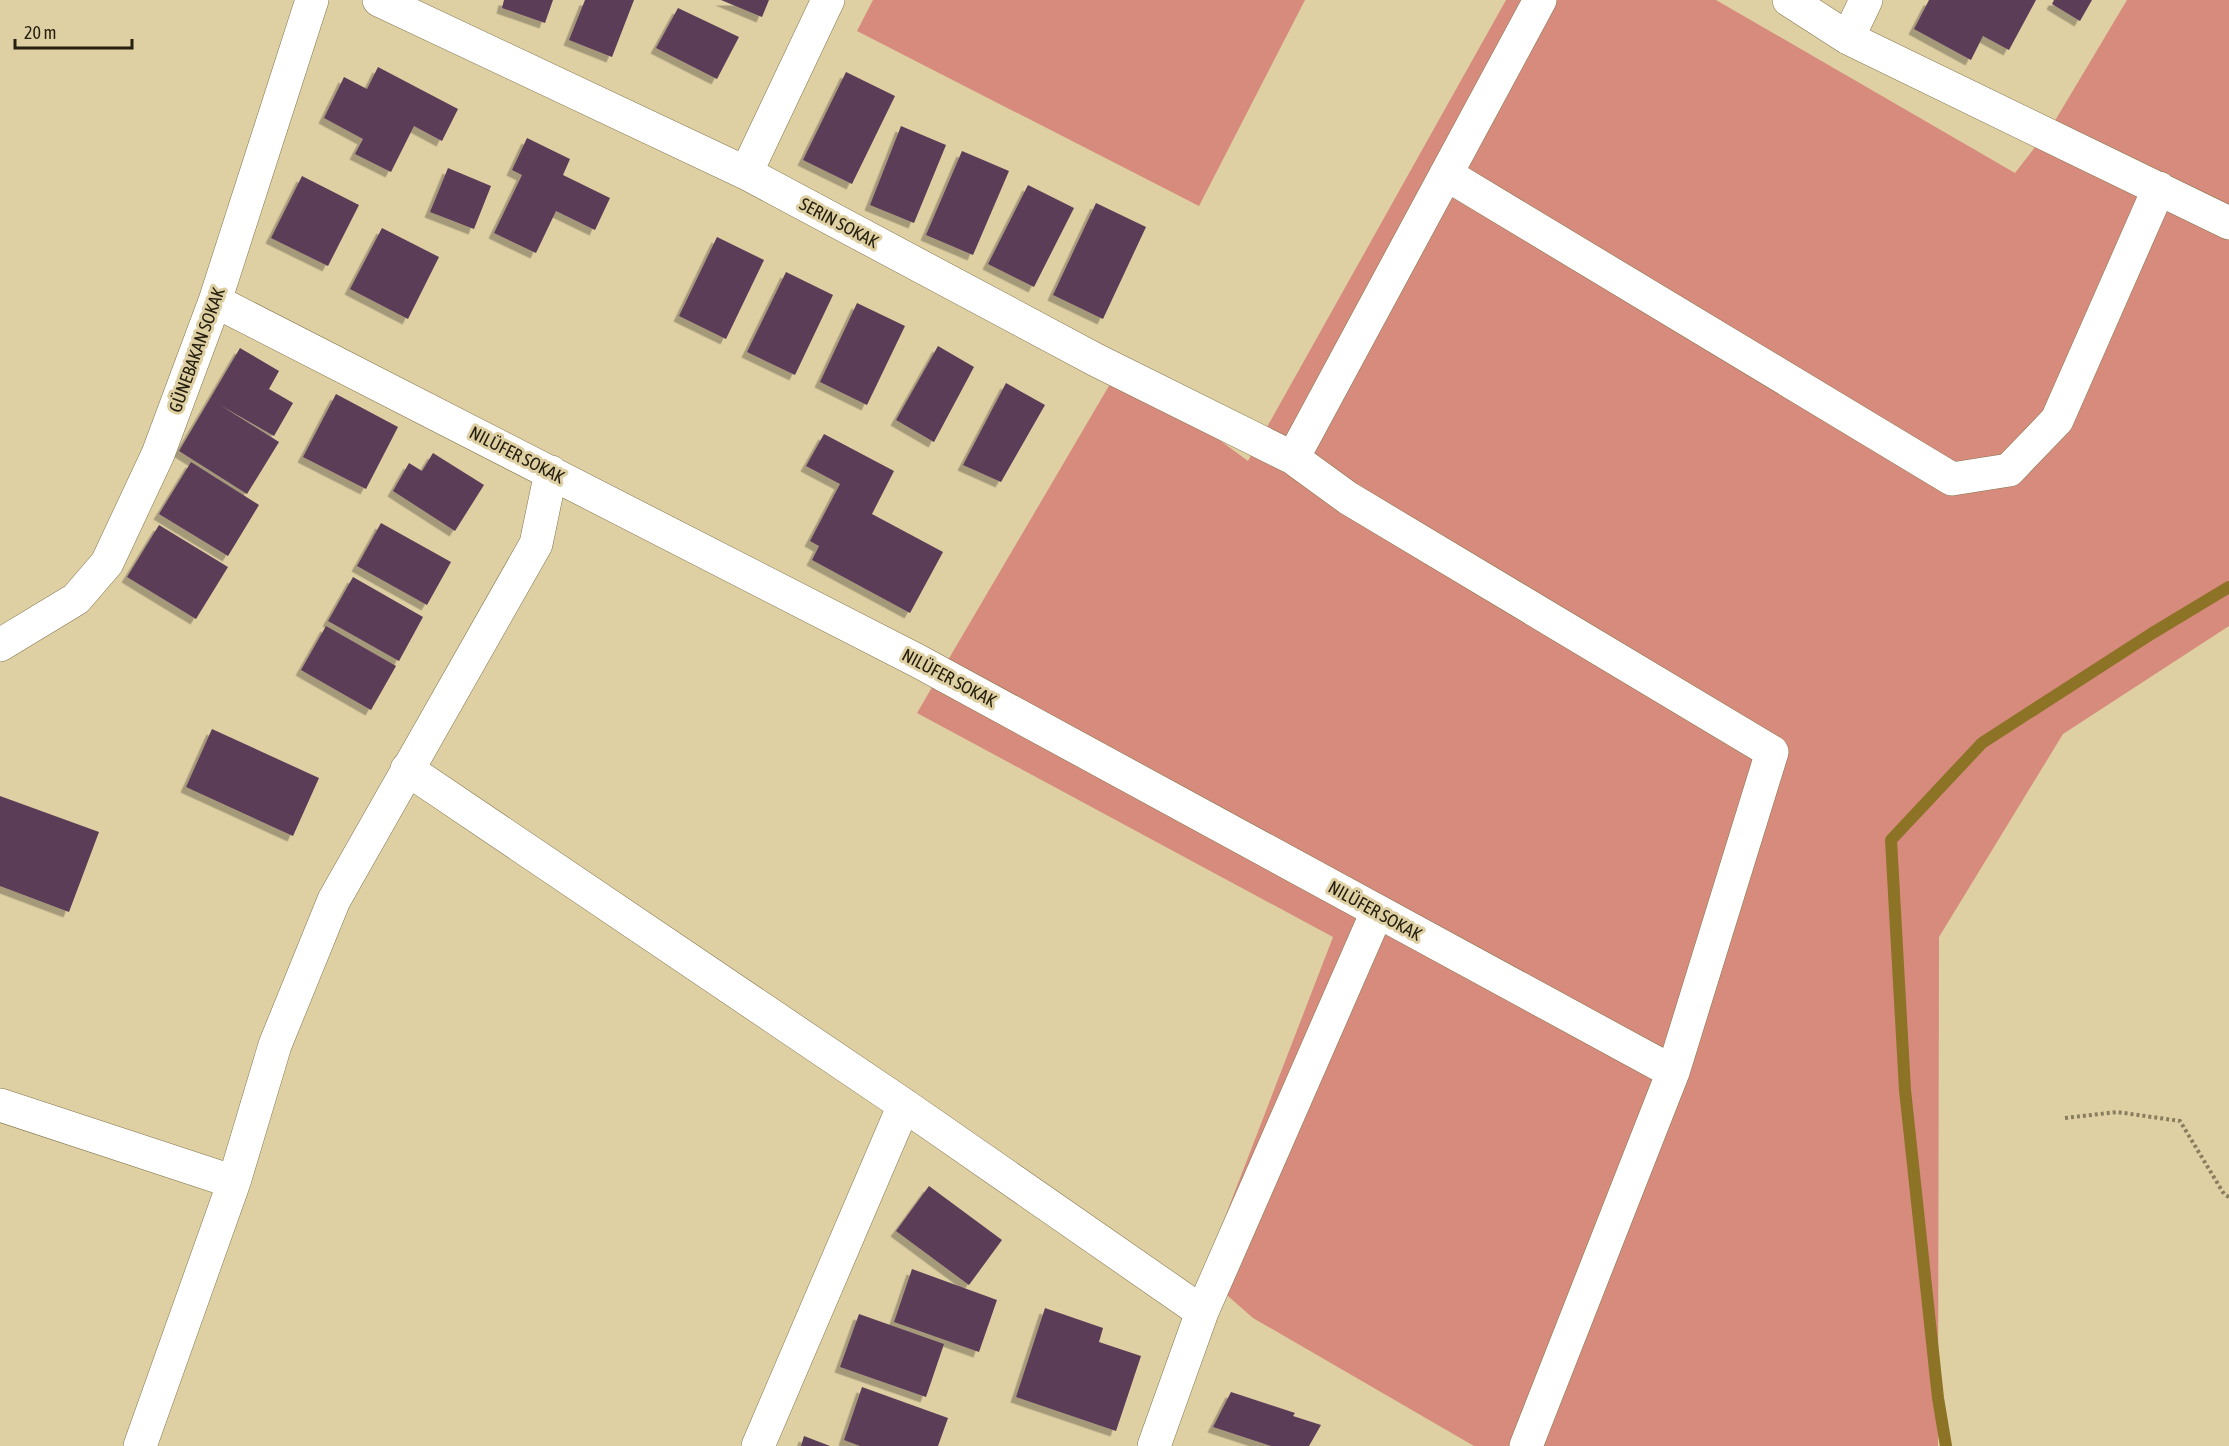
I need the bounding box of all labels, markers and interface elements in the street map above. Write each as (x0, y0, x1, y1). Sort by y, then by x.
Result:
scale bar (15, 12, 132, 50)
text: 20 m (24, 22, 56, 43)
street label: SERIN SOKAK (796, 193, 882, 252)
street label: GÜNEBAKAN SOKAK (164, 284, 229, 415)
street label: NILÜFER SOKAK (466, 422, 568, 488)
street label: NILÜFER SOKAK (899, 644, 1000, 711)
street label: NILÜFER SOKAK (1325, 876, 1426, 945)

